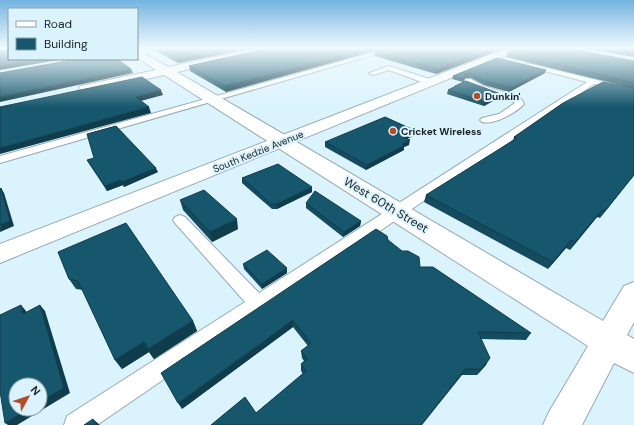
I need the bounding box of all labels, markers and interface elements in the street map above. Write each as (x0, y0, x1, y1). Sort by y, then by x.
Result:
legend (8, 8, 138, 60)
text: Road (44, 16, 72, 32)
text: Building (44, 36, 88, 52)
place label: Dunkin' (485, 90, 521, 103)
marker: Dunkin' (472, 91, 482, 101)
place label: Cricket Wireless (401, 125, 482, 138)
marker: Cricket Wireless (388, 126, 398, 136)
street label: South Kedzie Avenue (211, 127, 306, 176)
street label: West 60th Street (341, 173, 432, 237)
north arrow (8, 377, 48, 417)
text: N (28, 383, 44, 398)

